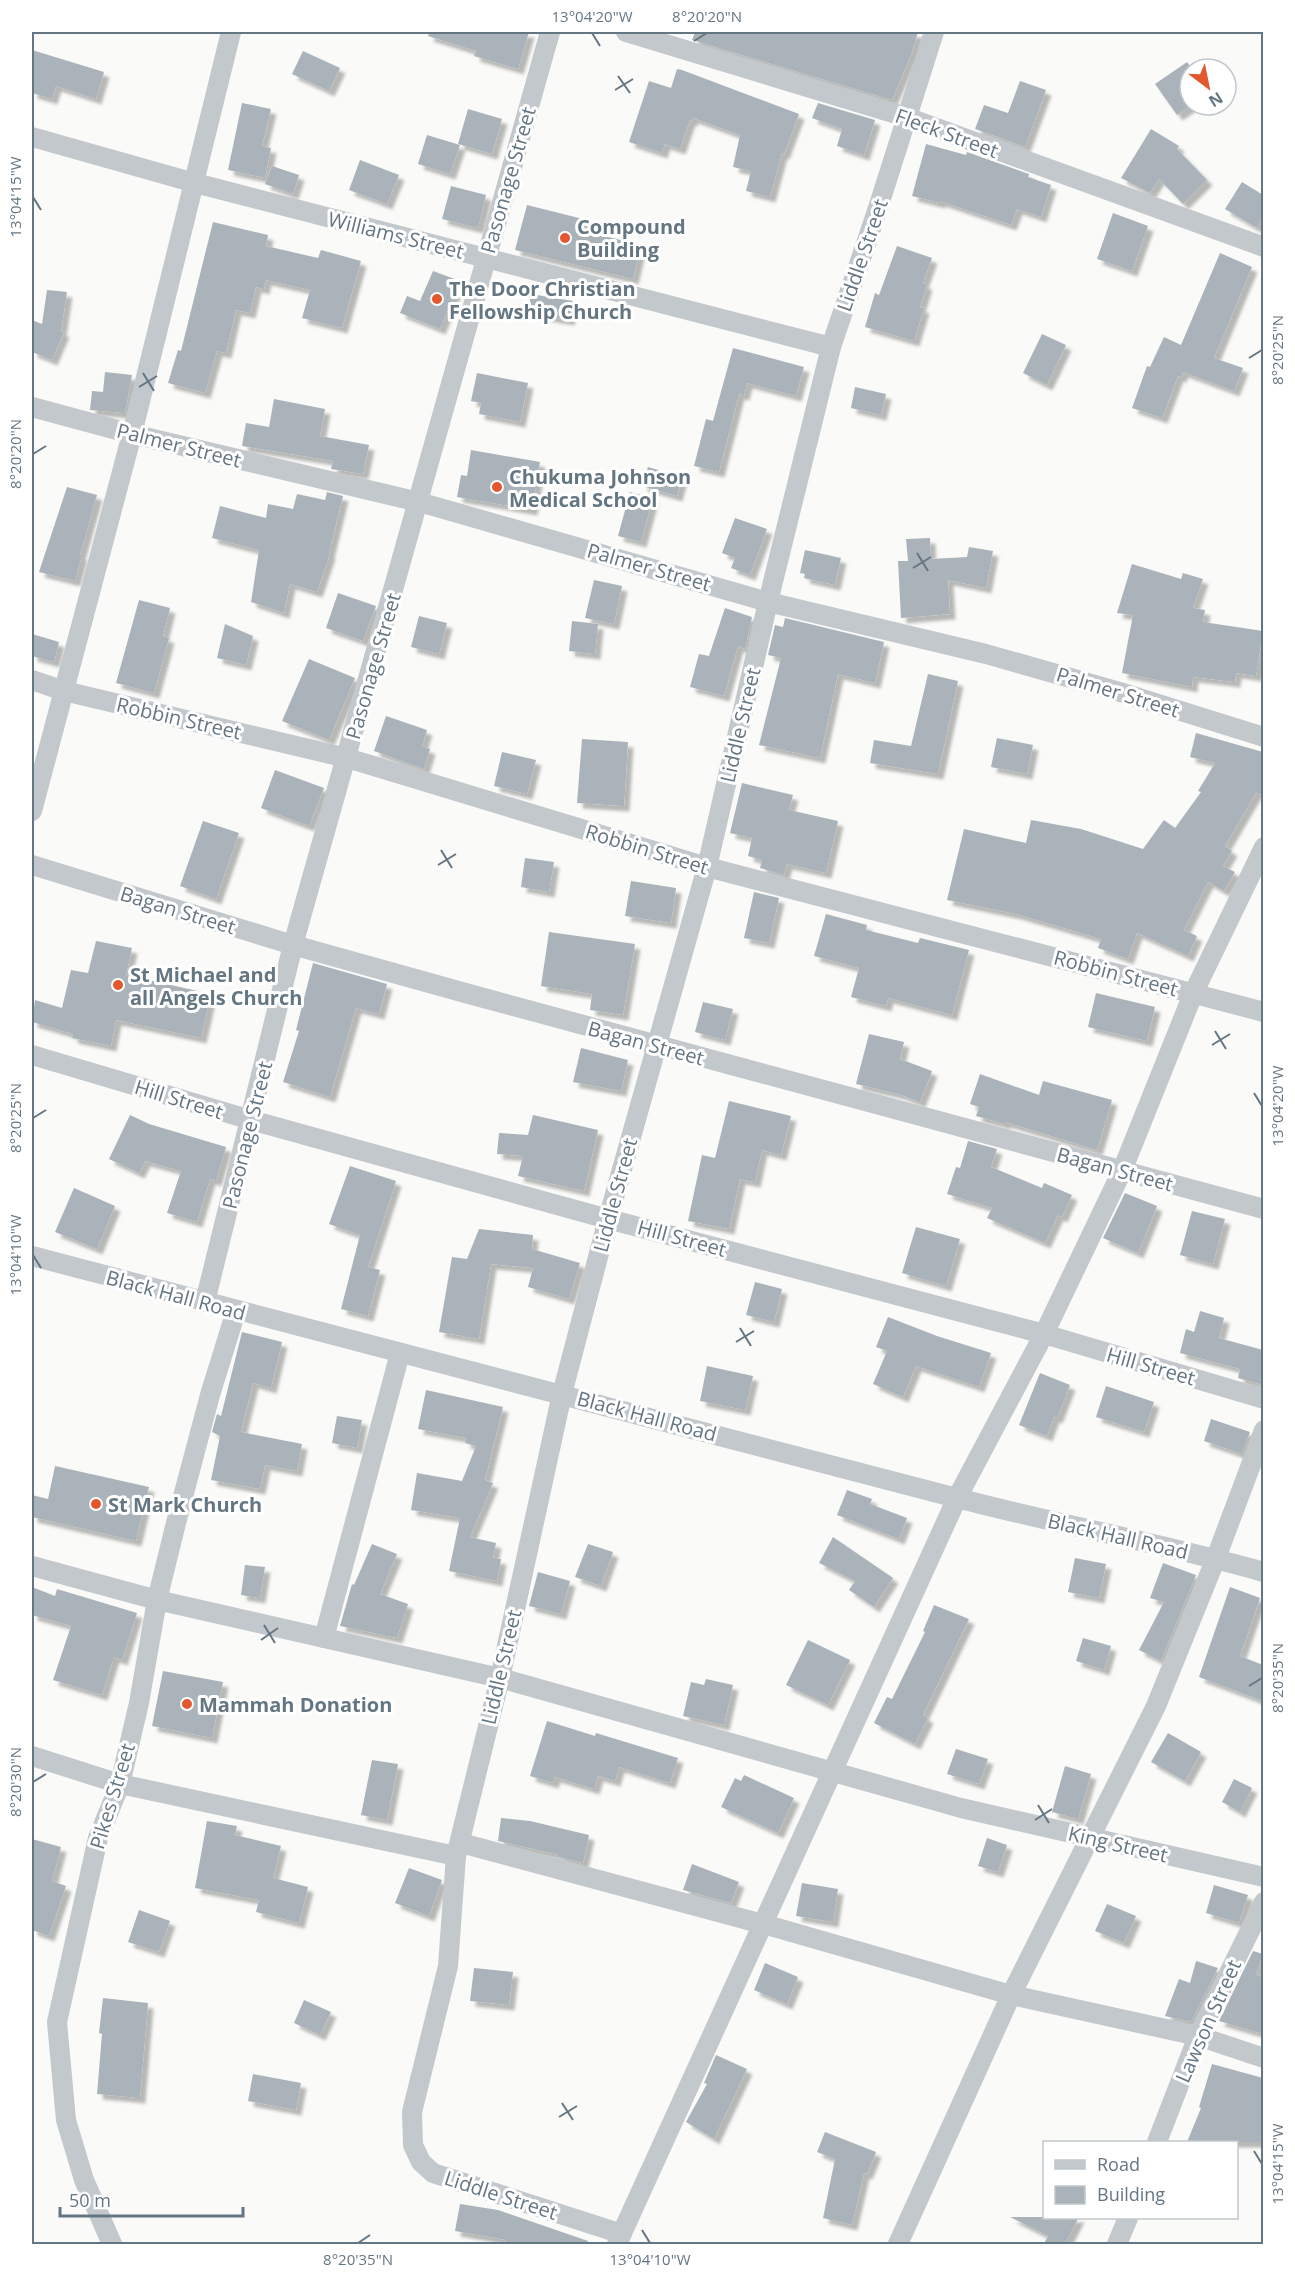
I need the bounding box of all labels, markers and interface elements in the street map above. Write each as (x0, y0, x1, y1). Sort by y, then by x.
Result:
text: 13°04'20"W (552, 6, 633, 26)
text: 8°20'20"N (672, 6, 742, 26)
north arrow (1178, 57, 1238, 117)
text: N (1205, 87, 1227, 112)
street label: Fleck Street (892, 102, 1002, 164)
street label: Pasonage Street (474, 104, 542, 256)
text: 13°04'15"W (5, 156, 25, 238)
street label: Liddle Street (830, 195, 894, 315)
street label: Williams Street (325, 205, 467, 265)
place label: Compound Building (577, 213, 686, 263)
marker: Compound Building (558, 231, 572, 245)
place label: The Door Christian Fellowship Church (449, 275, 636, 325)
marker: The Door Christian Fellowship Church (430, 292, 444, 306)
text: 8°20'25"N (1267, 315, 1287, 385)
street label: Palmer Street (114, 417, 244, 473)
text: 8°20'20"N (5, 419, 25, 489)
place label: Chukuma Johnson Medical School (509, 463, 691, 513)
marker: Chukuma Johnson Medical School (490, 480, 504, 494)
street label: Palmer Street (584, 536, 714, 598)
street label: Pasonage Street (339, 590, 407, 742)
street label: Palmer Street (1053, 660, 1183, 724)
street label: Liddle Street (714, 665, 766, 785)
street label: Robbin Street (114, 691, 244, 745)
street label: Robbin Street (582, 817, 712, 881)
street label: Bagan Street (117, 880, 239, 940)
street label: Robbin Street (1051, 943, 1181, 1003)
place label: St Michael and all Angels Church (130, 961, 302, 1011)
marker: St Michael and all Angels Church (111, 978, 125, 992)
street label: Bagan Street (585, 1015, 707, 1071)
street label: Pasonage Street (216, 1058, 278, 1212)
text: 13°04'20"W (1267, 1065, 1287, 1147)
street label: Hill Street (132, 1073, 226, 1125)
text: 8°20'25"N (5, 1083, 25, 1153)
street label: Liddle Street (587, 1135, 643, 1255)
street label: Bagan Street (1054, 1141, 1176, 1197)
street label: Hill Street (635, 1213, 729, 1263)
text: 13°04'10"W (5, 1214, 25, 1296)
street label: Black Hall Road (103, 1263, 249, 1327)
street label: Hill Street (1104, 1340, 1198, 1392)
street label: Black Hall Road (574, 1384, 720, 1448)
place label: St Mark Church (108, 1491, 262, 1518)
marker: St Mark Church (89, 1497, 103, 1511)
street label: Black Hall Road (1045, 1507, 1191, 1565)
street label: Liddle Street (475, 1607, 527, 1727)
text: 8°20'35"N (1267, 1643, 1287, 1713)
place label: Mammah Donation (199, 1691, 392, 1718)
marker: Mammah Donation (180, 1697, 194, 1711)
street label: Pikes Street (83, 1740, 141, 1852)
text: 8°20'30"N (5, 1747, 25, 1817)
street label: King Street (1066, 1819, 1170, 1869)
street label: Lawson Street (1169, 1955, 1247, 2087)
text: 13°04'15"W (1267, 2123, 1287, 2205)
legend (1043, 2141, 1238, 2219)
text: Road (1097, 2152, 1140, 2176)
street label: Liddle Street (441, 2164, 561, 2226)
scale bar (60, 2180, 243, 2218)
text: Building (1097, 2182, 1165, 2206)
text: 50 m (69, 2188, 111, 2212)
text: 8°20'35"N (323, 2249, 393, 2269)
text: 13°04'10"W (610, 2249, 691, 2269)

